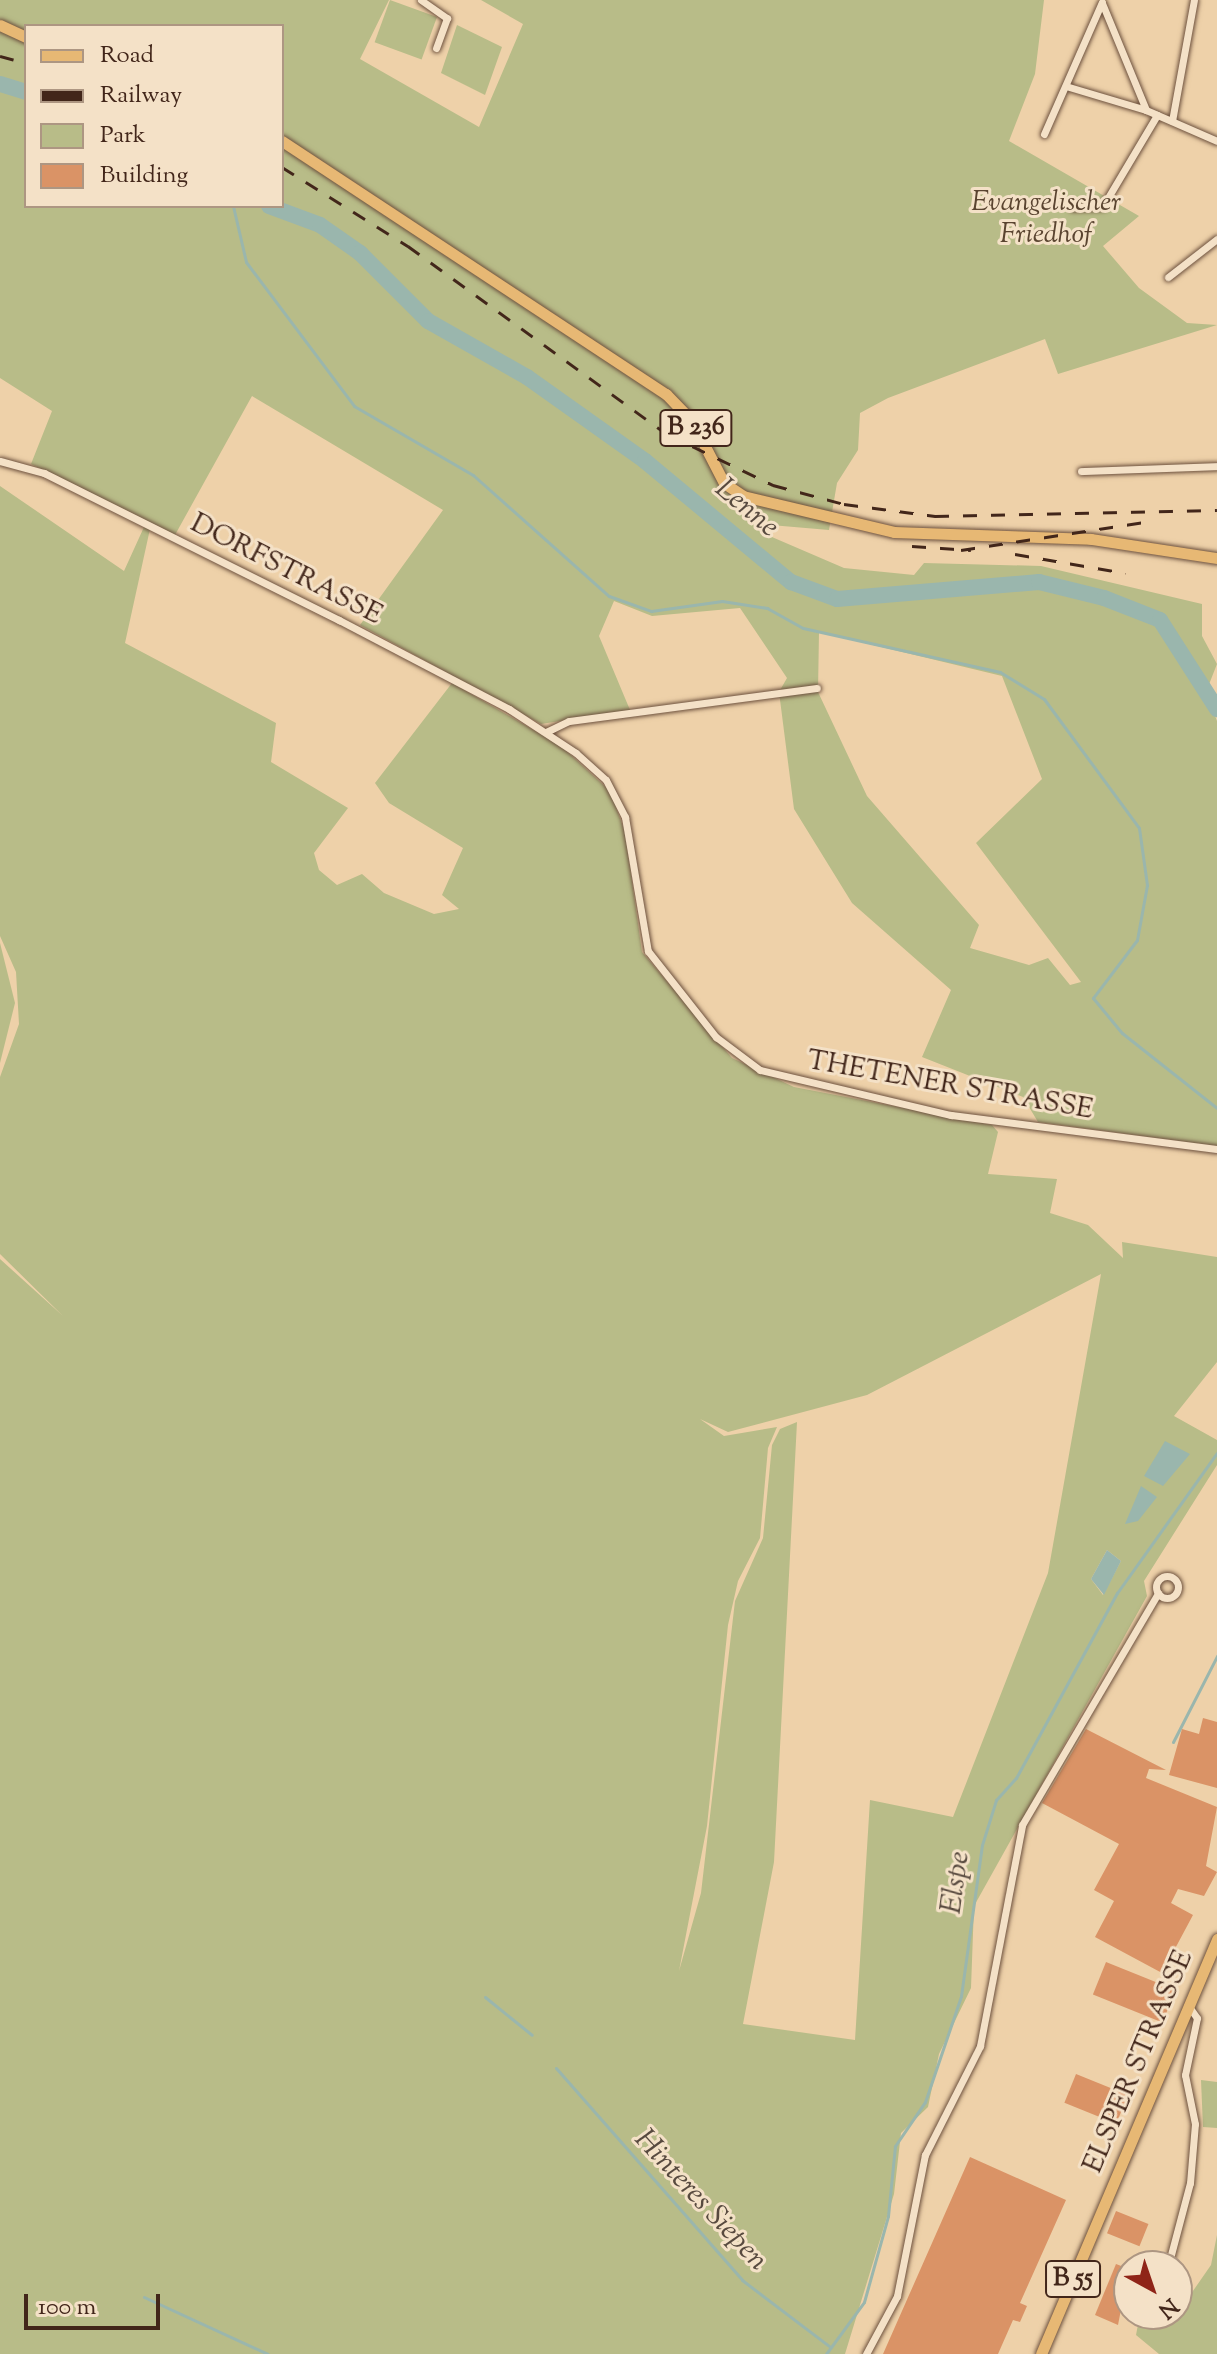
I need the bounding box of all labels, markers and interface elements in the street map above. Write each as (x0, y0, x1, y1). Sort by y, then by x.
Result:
legend (24, 24, 284, 208)
text: Road (100, 39, 154, 73)
text: Railway (100, 79, 182, 113)
text: Park (100, 119, 146, 153)
text: Building (100, 159, 188, 193)
park label: Evangelischer Friedhof (971, 186, 1121, 252)
road number: B 236 (658, 406, 734, 450)
water label: Lenne (707, 472, 785, 546)
street label: DORFSTRASSE (184, 507, 388, 633)
street label: THETENER STRASSE (804, 1044, 1096, 1128)
water label: Elspe (935, 1849, 979, 1917)
street label: ELSPER STRASSE (1077, 1946, 1201, 2178)
water label: Hinteres Siepen (625, 2123, 775, 2279)
north arrow (1113, 2250, 1193, 2330)
road number: B 55 (1045, 2257, 1101, 2301)
scale bar (28, 2278, 164, 2328)
text: N (1150, 2289, 1184, 2325)
text: 100 m (38, 2291, 96, 2325)

